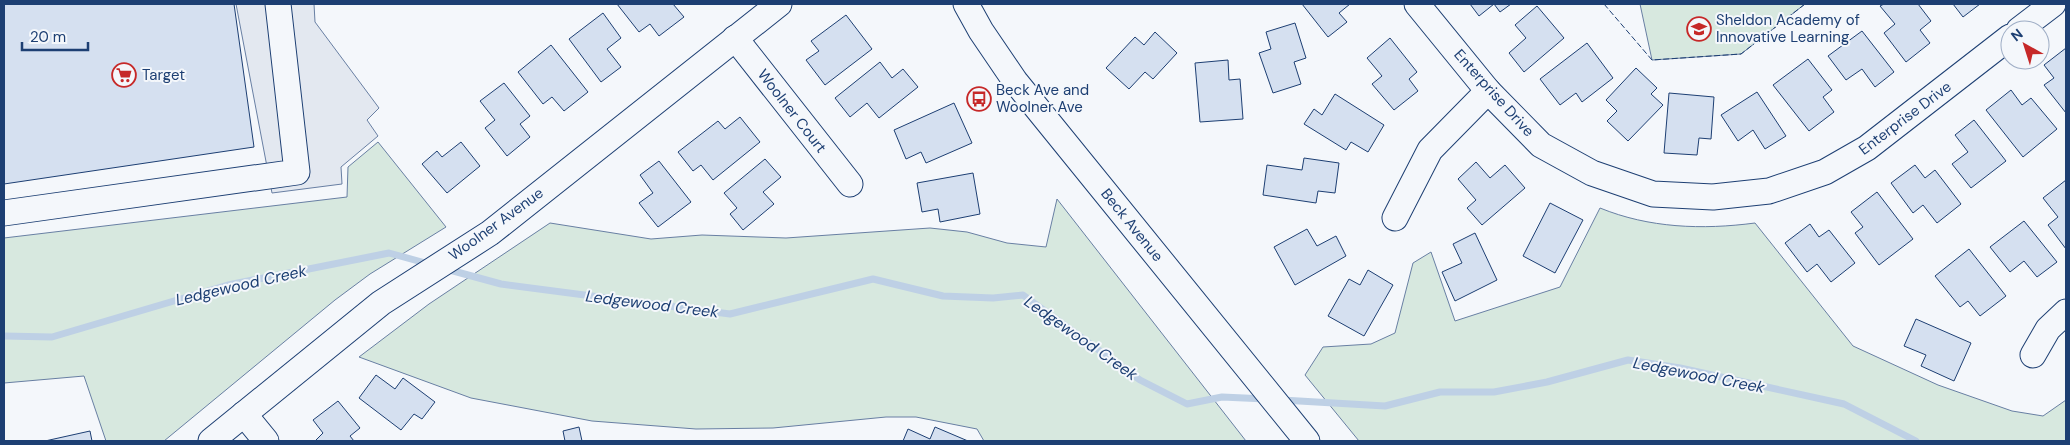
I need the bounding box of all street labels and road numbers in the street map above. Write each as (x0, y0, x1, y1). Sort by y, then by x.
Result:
street label: Enterprise Drive (1449, 45, 1539, 141)
street label: Woolner Court (753, 65, 831, 157)
street label: Enterprise Drive (1855, 77, 1955, 159)
street label: Woolner Avenue (445, 183, 547, 265)
street label: Beck Avenue (1096, 184, 1168, 266)

